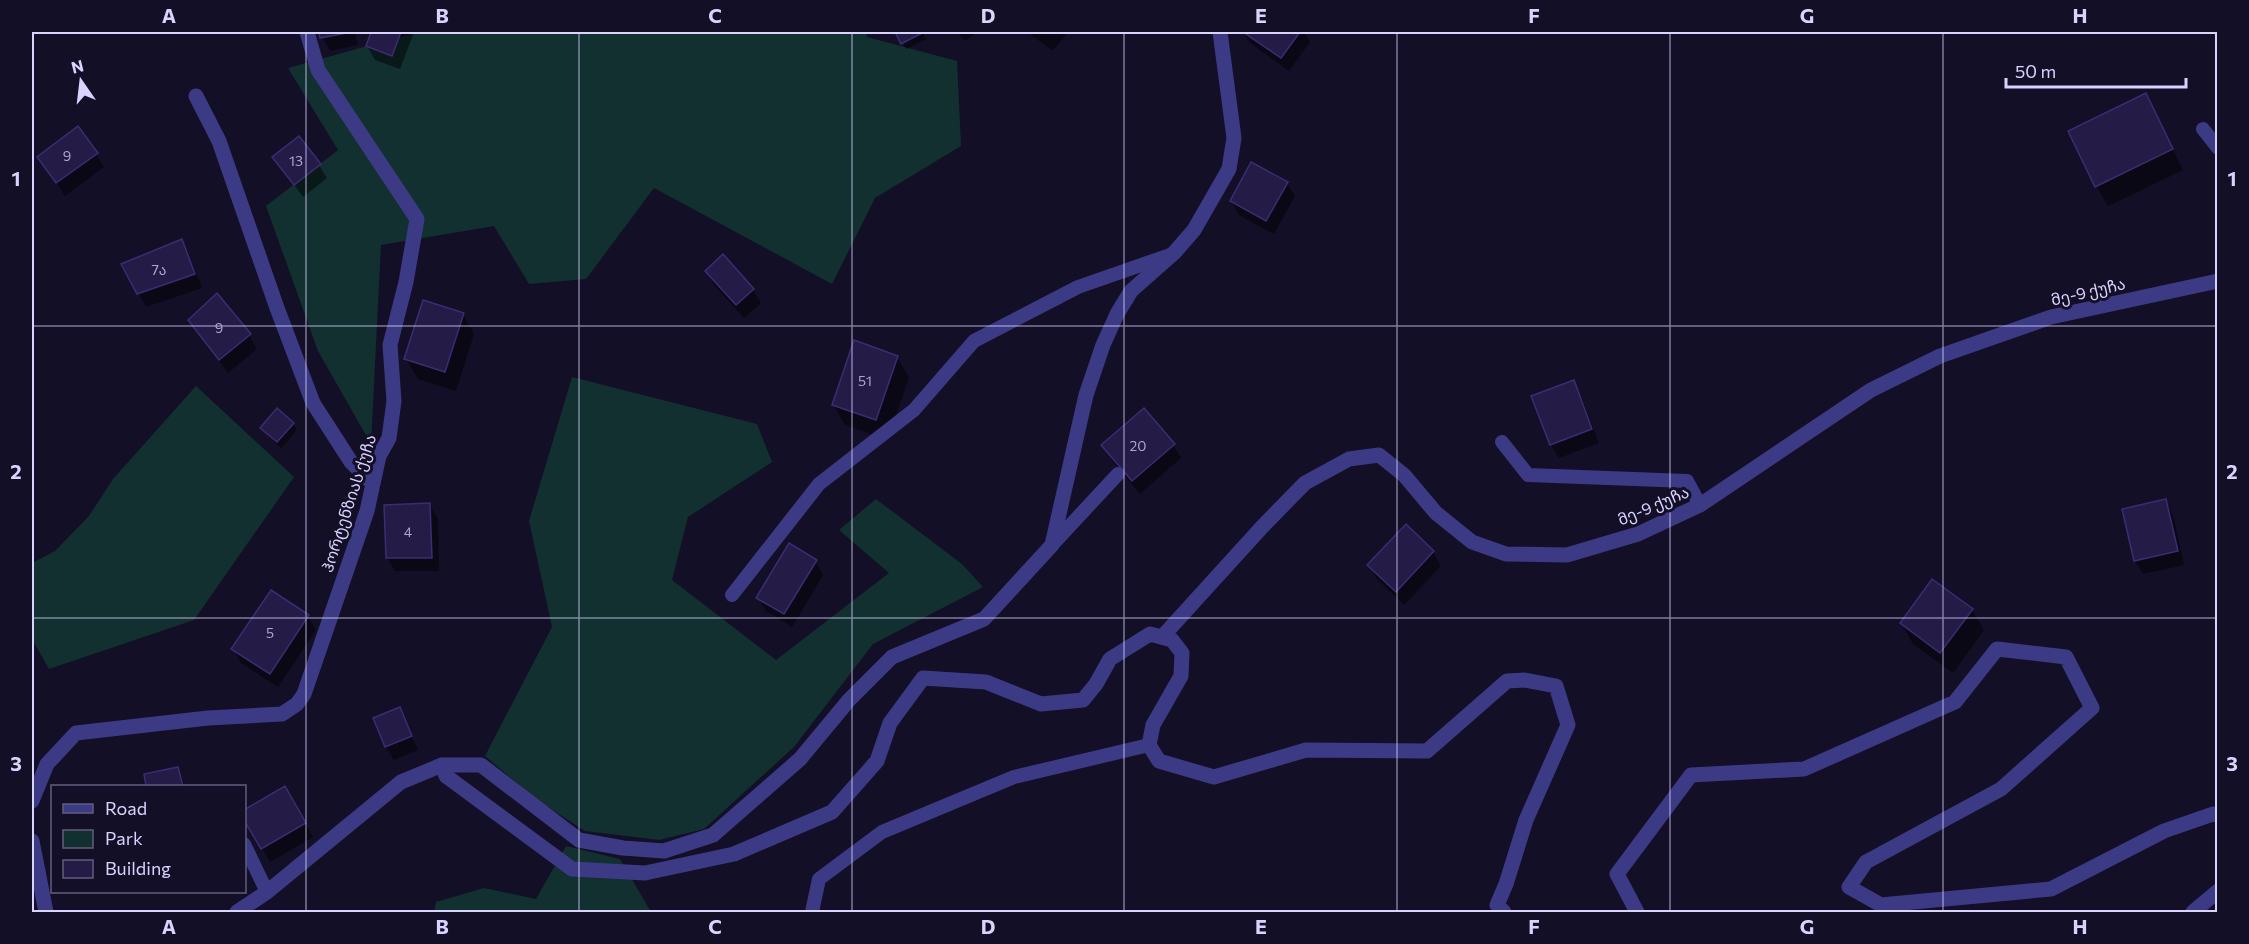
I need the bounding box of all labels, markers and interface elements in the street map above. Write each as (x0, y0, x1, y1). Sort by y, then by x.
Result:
text: A (162, 3, 176, 27)
text: B (435, 3, 449, 27)
text: C (708, 3, 722, 27)
text: D (981, 3, 995, 27)
text: E (1255, 3, 1267, 27)
text: F (1528, 3, 1540, 27)
text: G (1800, 3, 1814, 27)
text: H (2073, 3, 2088, 27)
north arrow (51, 51, 111, 111)
scale bar (2006, 51, 2186, 89)
text: N (69, 55, 85, 77)
text: 50 m (2015, 60, 2056, 82)
house number: 9 (63, 147, 71, 164)
house number: 13 (289, 152, 303, 169)
text: 1 (11, 166, 21, 190)
text: 1 (2227, 166, 2237, 190)
house number: 7ა (151, 261, 167, 278)
street label: მე-9 ქუჩა (2049, 273, 2127, 310)
house number: 9 (215, 319, 223, 336)
house number: 51 (858, 372, 872, 389)
street label: ჰორტენზიას ქუჩა (317, 432, 380, 575)
house number: 20 (1130, 437, 1146, 454)
text: 2 (10, 459, 22, 483)
text: 2 (2226, 459, 2238, 483)
street label: მე-9 ქუჩა (1614, 481, 1692, 529)
house number: 4 (404, 523, 413, 540)
house number: 5 (266, 624, 274, 641)
text: 3 (10, 751, 22, 775)
text: 3 (2226, 751, 2238, 775)
legend (51, 785, 246, 893)
text: Road (105, 797, 147, 819)
text: Park (105, 827, 143, 849)
text: Building (105, 857, 171, 879)
text: A (162, 914, 176, 938)
text: B (435, 914, 449, 938)
text: C (708, 914, 722, 938)
text: D (981, 914, 995, 938)
text: E (1255, 914, 1267, 938)
text: F (1528, 914, 1540, 938)
text: G (1800, 914, 1814, 938)
text: H (2073, 914, 2088, 938)

